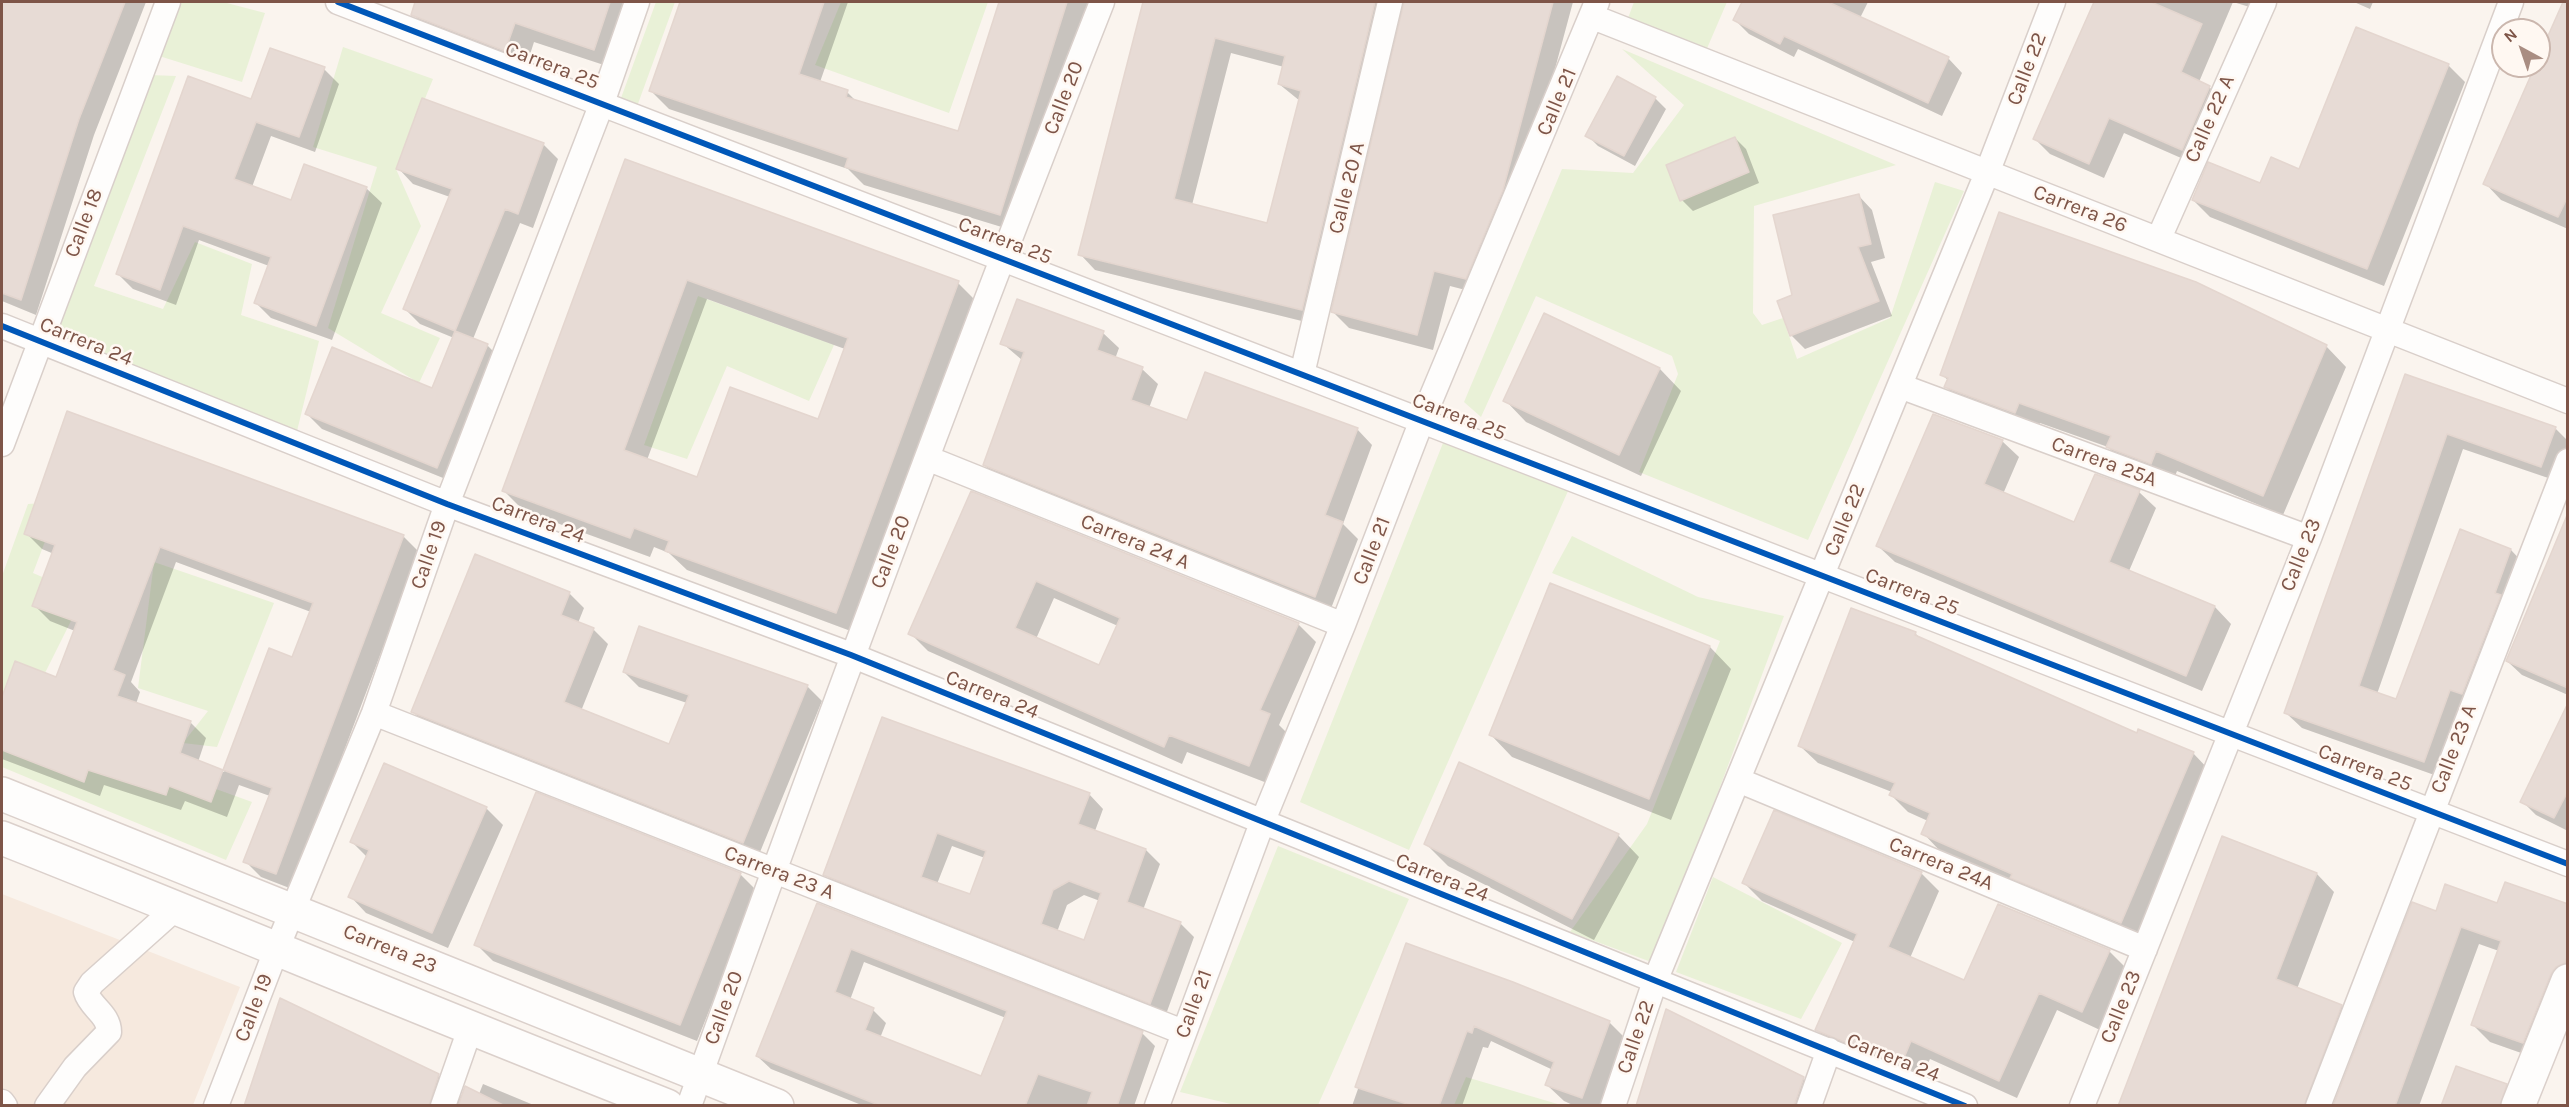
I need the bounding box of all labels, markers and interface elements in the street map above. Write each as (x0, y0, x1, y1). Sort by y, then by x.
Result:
north arrow (2491, 18, 2551, 78)
text: N (2500, 24, 2521, 46)
street label: Calle 22 (2002, 29, 2052, 109)
street label: Carrera 25 (501, 37, 603, 95)
street label: Calle 20 (1039, 58, 1089, 138)
street label: Calle 21 (1532, 64, 1582, 140)
street label: Calle 22 A (2180, 71, 2240, 167)
street label: Calle 20 A (1323, 140, 1371, 236)
street label: Carrera 26 (2029, 180, 2131, 238)
street label: Calle 18 (59, 185, 109, 261)
street label: Carrera 25 (954, 212, 1056, 270)
street label: Carrera 24 (36, 312, 136, 372)
street label: Carrera 25 (1408, 388, 1510, 446)
street label: Carrera 25A (2048, 431, 2160, 493)
street label: Calle 22 (1819, 480, 1871, 560)
street label: Carrera 24 (488, 491, 588, 549)
street label: Carrera 24 A (1077, 509, 1193, 575)
street label: Calle 20 (866, 512, 916, 592)
street label: Calle 21 (1348, 513, 1396, 589)
street label: Calle 23 (2275, 515, 2327, 595)
street label: Calle 19 (406, 517, 452, 593)
street label: Carrera 25 (1861, 563, 1963, 621)
street label: Carrera 24 (942, 665, 1042, 725)
street label: Calle 23 A (2425, 701, 2483, 797)
street label: Carrera 25 (2314, 739, 2416, 797)
street label: Carrera 24A (1885, 832, 1997, 896)
street label: Carrera 23 A (720, 840, 838, 906)
street label: Carrera 24 (1392, 848, 1492, 908)
street label: Carrera 23 (339, 919, 441, 979)
street label: Calle 21 (1170, 966, 1218, 1042)
street label: Calle 23 (2095, 967, 2147, 1047)
street label: Calle 20 (699, 968, 749, 1048)
street label: Calle 19 (229, 970, 279, 1046)
street label: Calle 22 (1612, 997, 1660, 1077)
street label: Carrera 24 (1843, 1028, 1943, 1088)

